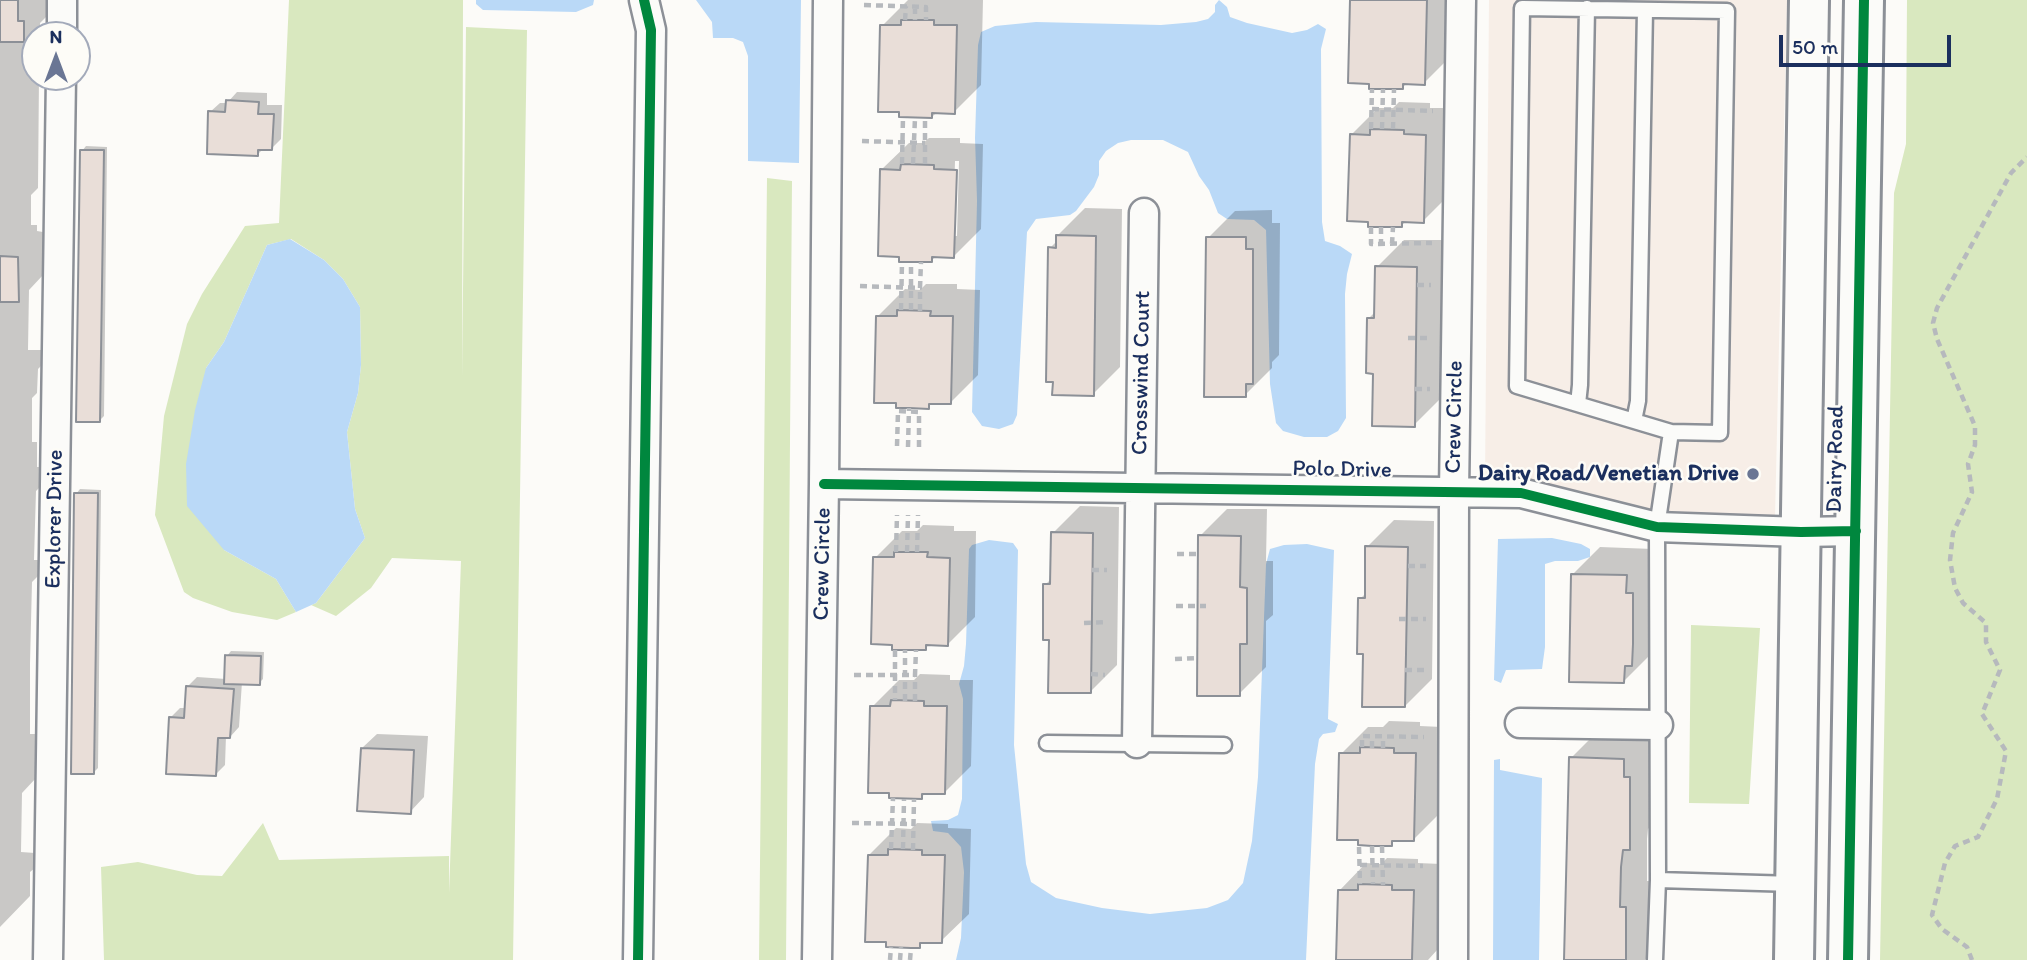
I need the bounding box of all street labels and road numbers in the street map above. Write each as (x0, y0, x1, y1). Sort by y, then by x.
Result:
street label: Crosswind Court (1127, 291, 1157, 455)
street label: Crew Circle (1440, 360, 1470, 474)
street label: Dairy Road (1821, 405, 1851, 513)
street label: Explorer Drive (40, 449, 70, 589)
street label: Polo Drive (1292, 455, 1392, 485)
street label: Crew Circle (808, 507, 838, 621)

